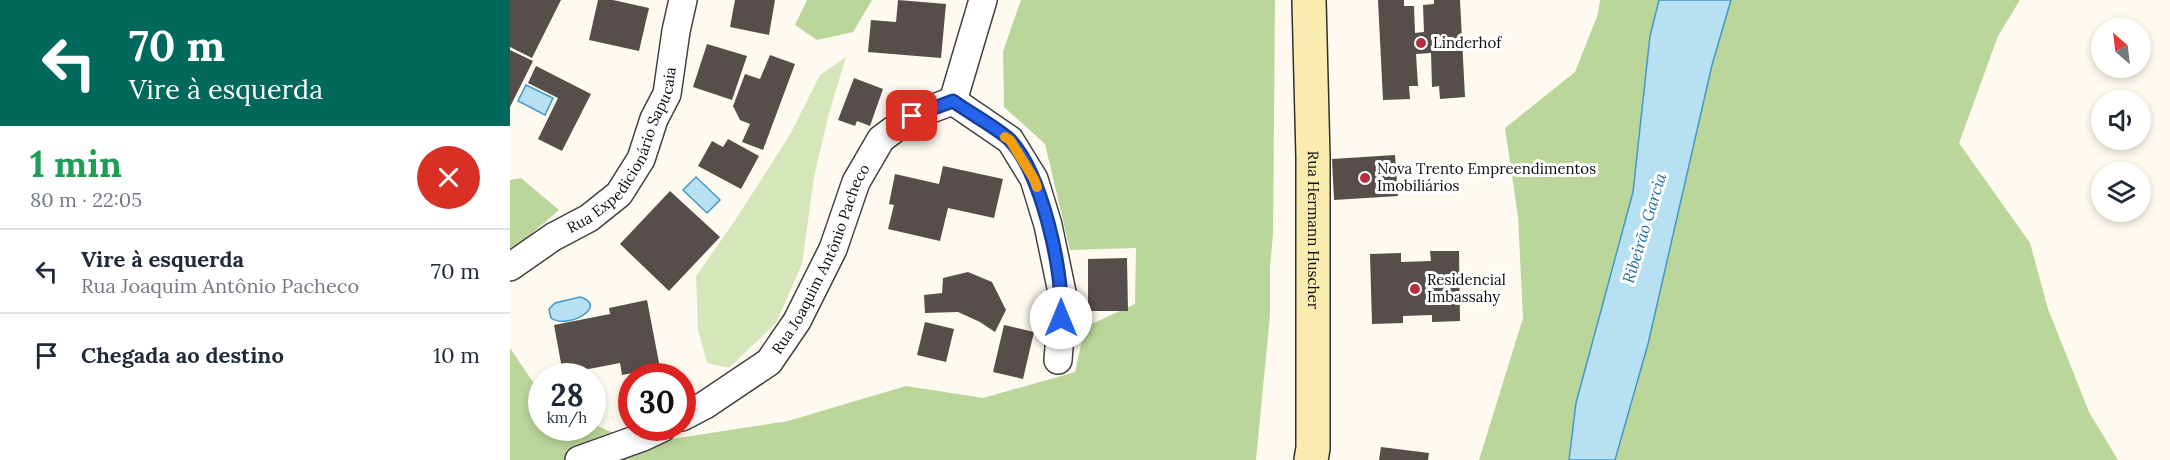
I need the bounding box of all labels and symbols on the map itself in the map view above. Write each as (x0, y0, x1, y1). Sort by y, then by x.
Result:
north arrow (2091, 18, 2151, 78)
place label: Linderhof (1433, 33, 1502, 52)
marker: Linderhof (1414, 36, 1428, 50)
street label: Rua Expedicionário Sapucaia (564, 65, 680, 237)
pin (886, 90, 937, 141)
street label: Rua Hermann Huscher (1304, 150, 1323, 310)
place label: Nova Trento Empreendimentos Imobiliários (1377, 159, 1596, 195)
street label: Rua Joaquim Antônio Pacheco (767, 160, 874, 358)
water label: Ribeirão Garcia (1618, 170, 1670, 285)
marker: Nova Trento Empreendimentos Imobiliários (1358, 171, 1372, 185)
place label: Residencial Imbassahy (1427, 270, 1506, 306)
marker: Residencial Imbassahy (1408, 282, 1422, 296)
position arrow (1029, 286, 1093, 350)
speed limit sign: 30 (618, 363, 696, 441)

